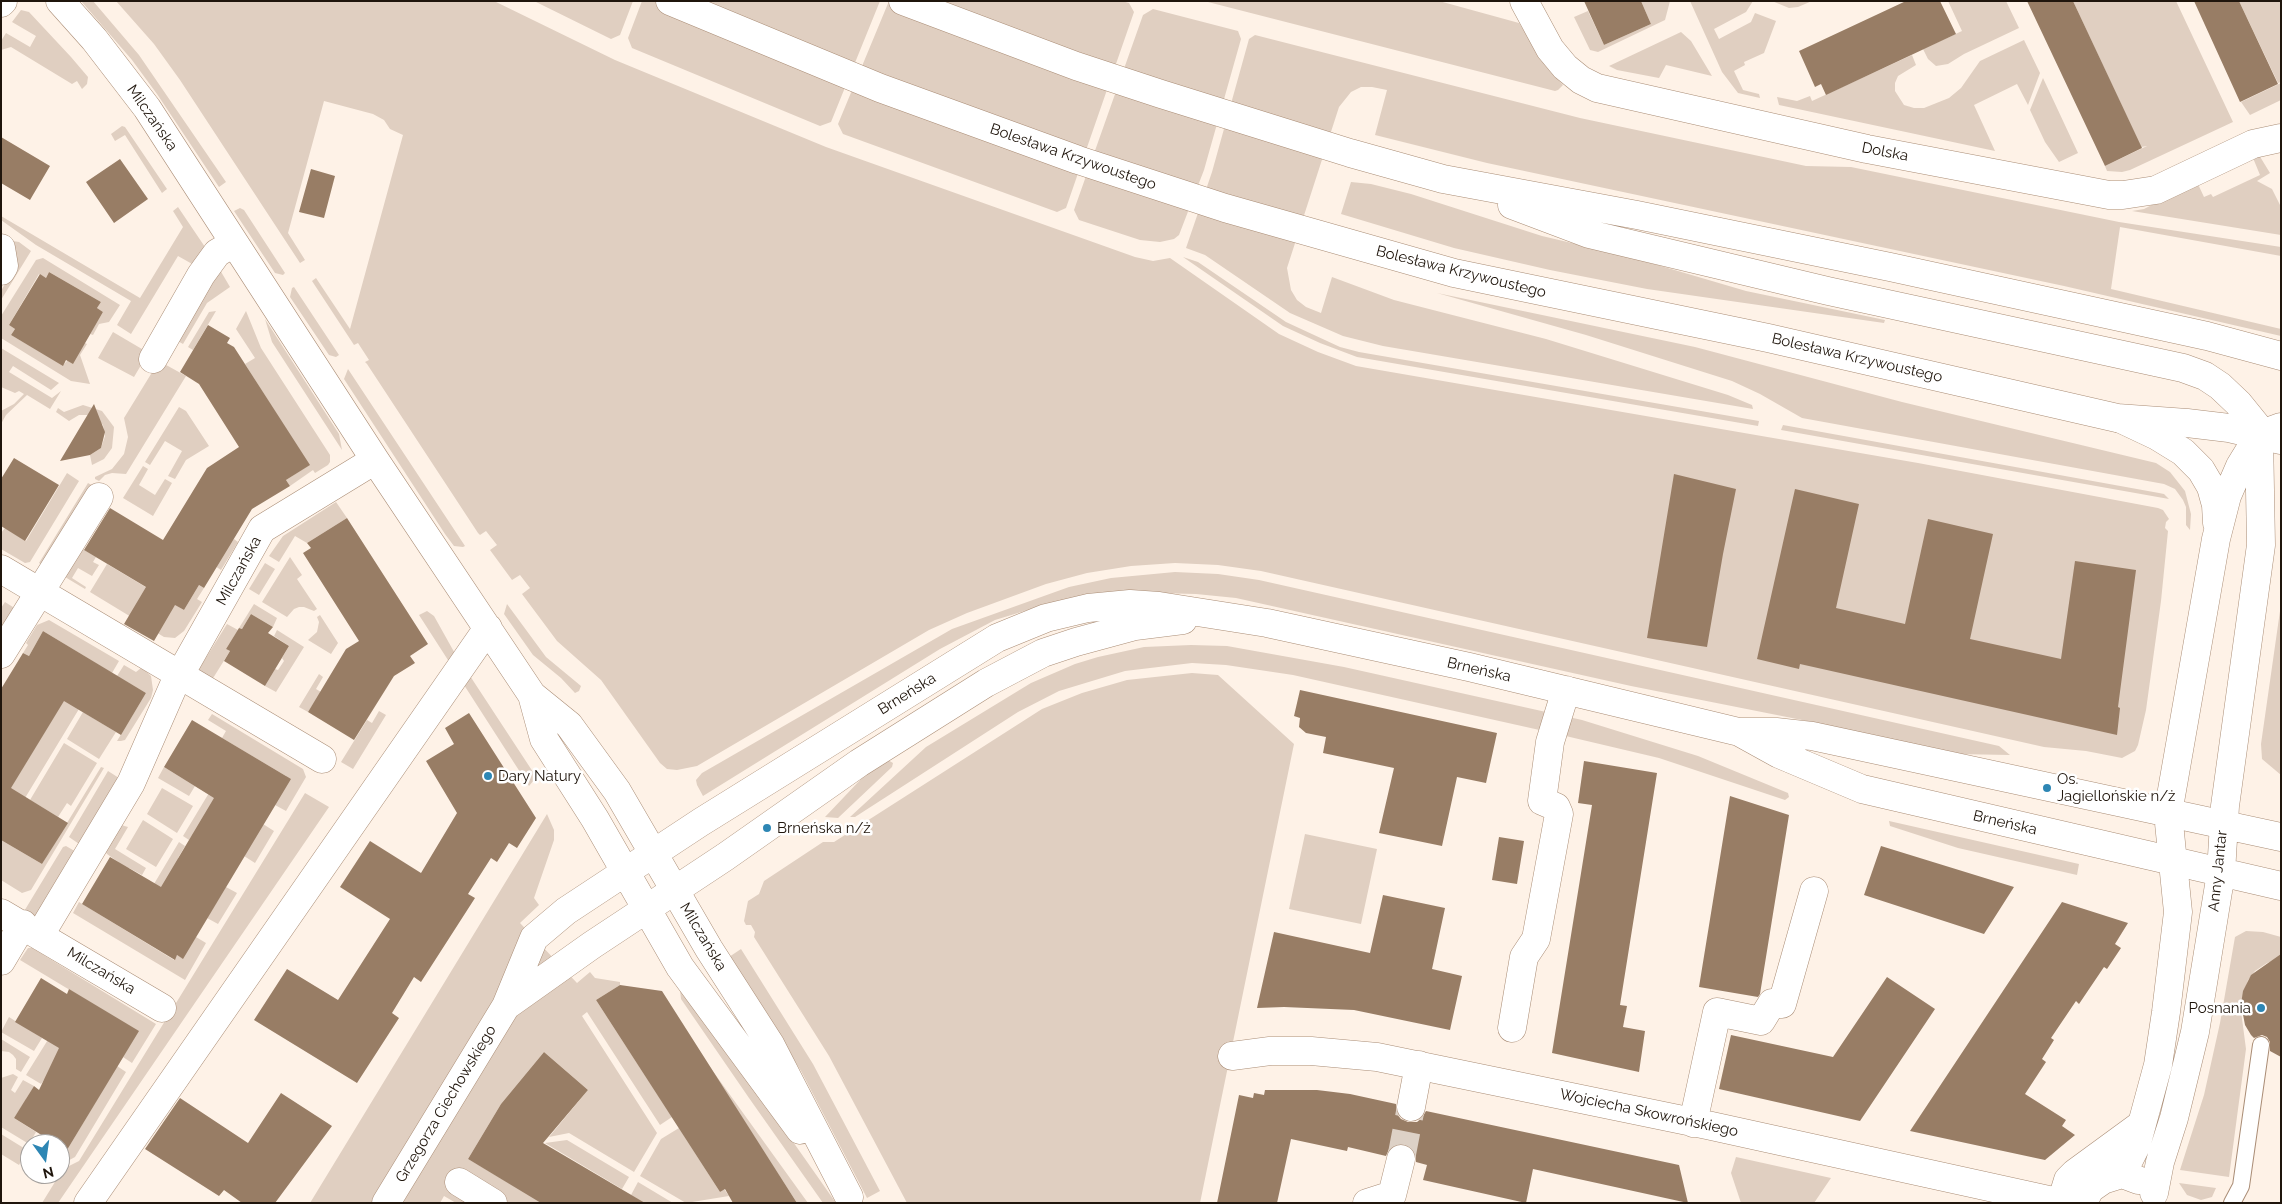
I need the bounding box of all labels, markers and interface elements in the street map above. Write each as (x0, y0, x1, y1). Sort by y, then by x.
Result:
street label: Milczańska (123, 82, 181, 154)
street label: Bolesława Krzywoustego (987, 120, 1159, 194)
street label: Dolska (1860, 139, 1910, 165)
street label: Bolesława Krzywoustego (1374, 242, 1548, 302)
street label: Bolesława Krzywoustego (1770, 330, 1944, 386)
street label: Milczańska (213, 533, 265, 609)
street label: Brneńska (1445, 654, 1513, 686)
street label: Brneńska (875, 669, 939, 719)
place label: Dary Natury (498, 767, 581, 785)
marker: Dary Natury (482, 770, 494, 782)
place label: Os. Jagiellońskie n/ż (2057, 770, 2175, 805)
marker: Os. Jagiellońskie n/ż (2041, 782, 2053, 794)
street label: Brneńska (1971, 807, 2039, 839)
place label: Brneńska n/ż (777, 819, 871, 837)
marker: Brneńska n/ż (761, 822, 773, 834)
street label: Anny Jantar (2205, 829, 2231, 913)
street label: Milczańska (676, 900, 730, 974)
street label: Milczańska (64, 944, 138, 998)
place label: Posnania (2189, 999, 2251, 1017)
marker: Posnania (2255, 1002, 2267, 1014)
street label: Grzegorza Ciechowskiego (392, 1022, 500, 1186)
street label: Wojciecha Skowrońskiego (1558, 1085, 1740, 1141)
north arrow (20, 1134, 70, 1184)
text: N (41, 1164, 56, 1182)

